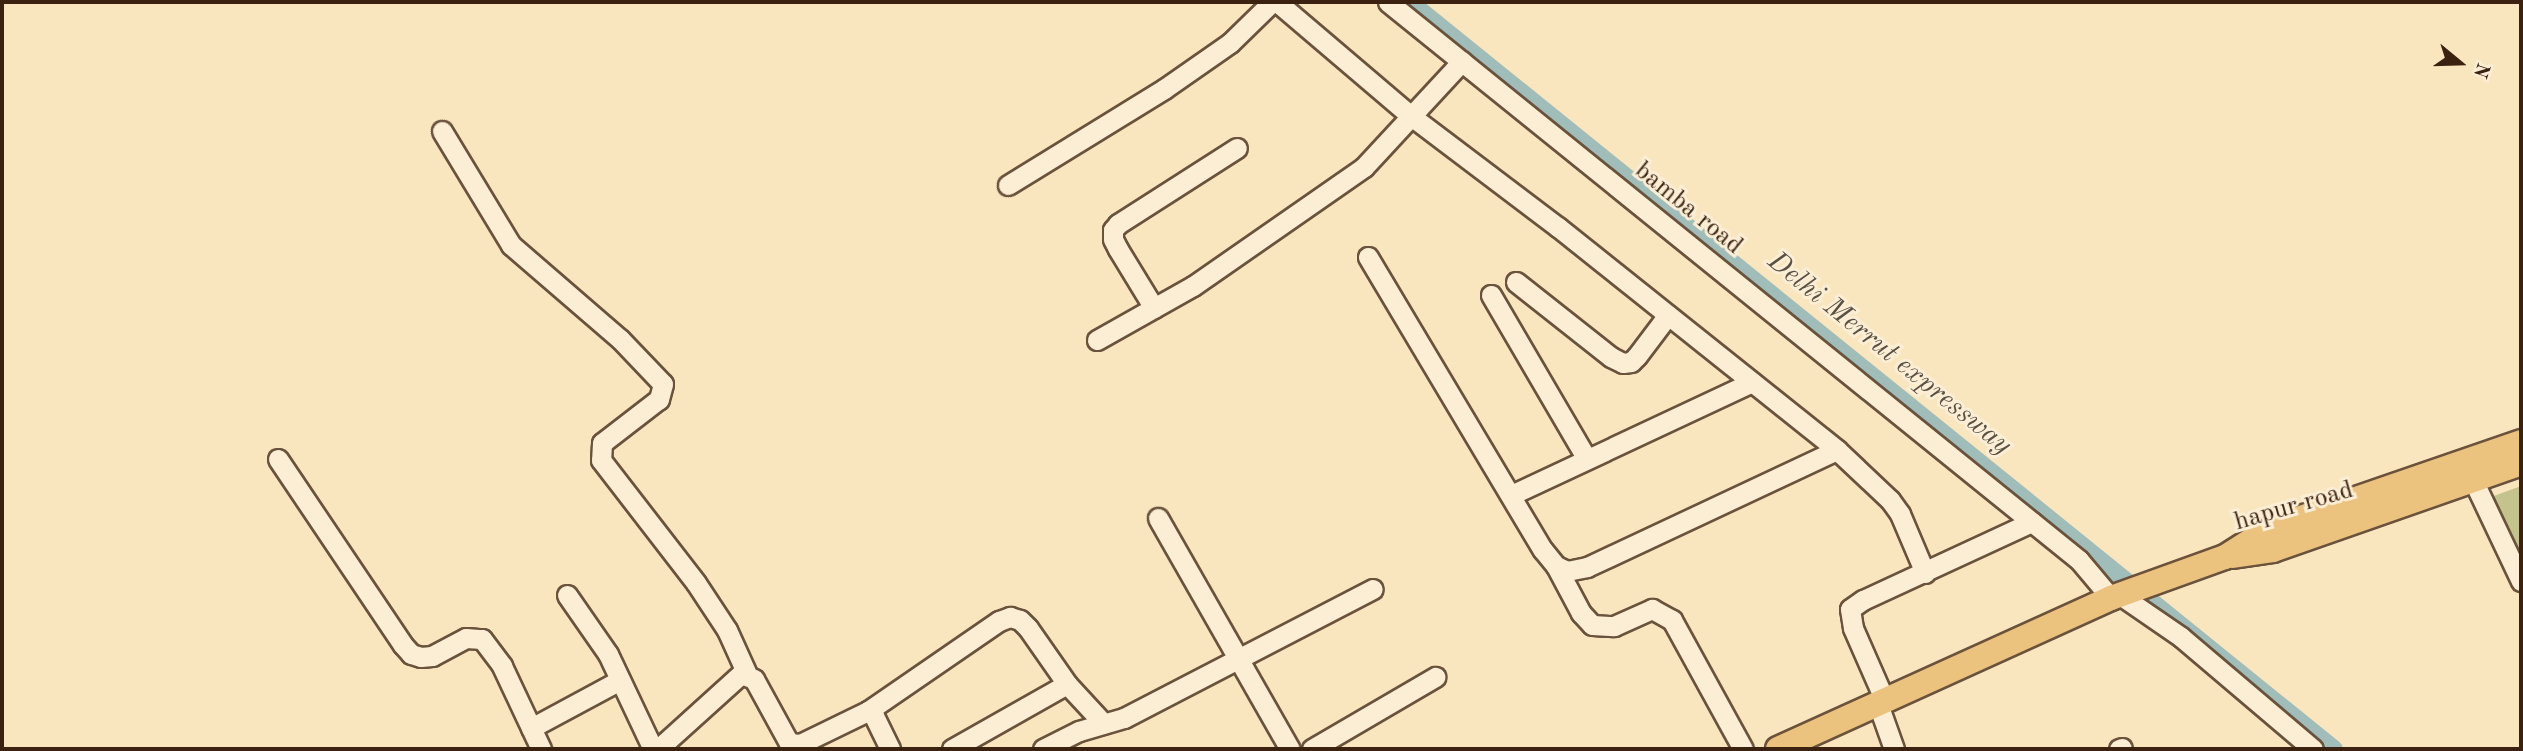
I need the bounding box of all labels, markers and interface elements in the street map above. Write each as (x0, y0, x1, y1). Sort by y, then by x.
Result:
north arrow (2425, 28, 2495, 98)
text: N (2469, 60, 2492, 80)
street label: bamba road (1628, 156, 1748, 262)
water label: Delhi Merrut expressway (1760, 245, 2018, 463)
street label: hapur road (2231, 475, 2357, 539)

